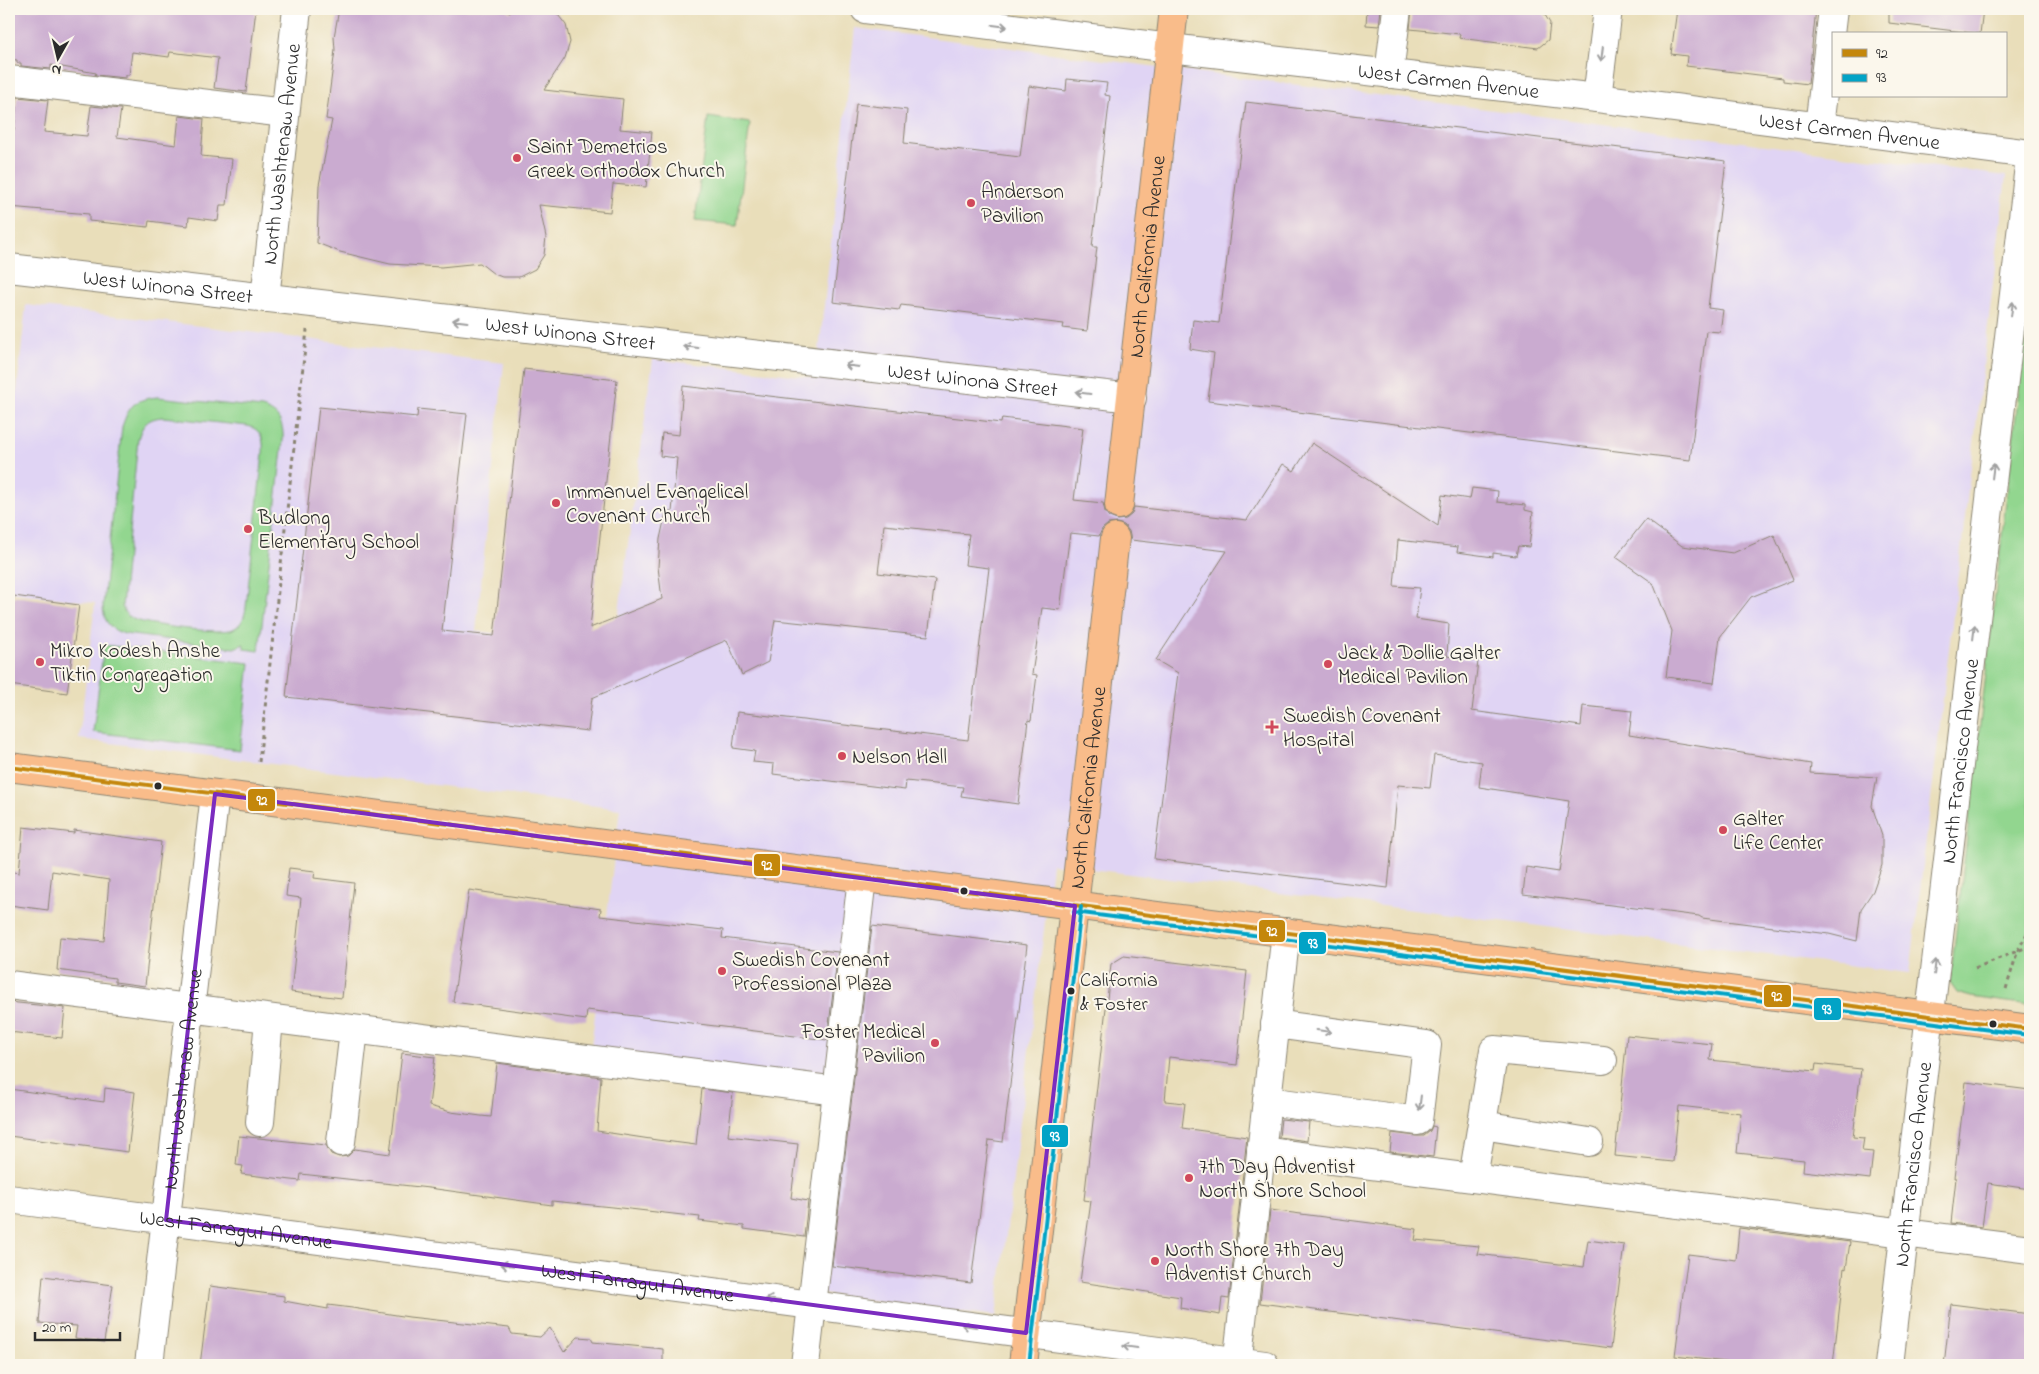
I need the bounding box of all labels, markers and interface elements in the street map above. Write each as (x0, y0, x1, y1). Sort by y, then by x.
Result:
one-way arrow (992, 21, 1008, 31)
north arrow (32, 32, 82, 82)
legend (1832, 32, 2006, 98)
street label: North Washtenaw Avenue (256, 41, 310, 266)
text: 92 (1876, 43, 1889, 65)
one-way arrow (1597, 45, 1607, 61)
street label: West Carmen Avenue (1356, 57, 1541, 108)
text: N (50, 58, 63, 80)
text: 93 (1876, 67, 1887, 89)
street label: West Carmen Avenue (1757, 106, 1942, 159)
place label: Saint Demetrios Greek Orthodox Church (527, 133, 725, 187)
marker: Saint Demetrios Greek Orthodox Church (511, 152, 523, 164)
street label: North California Avenue (1122, 153, 1175, 360)
place label: Anderson Pavilion (981, 178, 1064, 232)
marker: Anderson Pavilion (965, 197, 977, 209)
street label: West Winona Street (81, 264, 254, 313)
one-way arrow (2007, 302, 2017, 318)
street label: West Winona Street (483, 310, 657, 360)
one-way arrow (452, 316, 468, 326)
one-way arrow (683, 342, 699, 352)
street label: West Winona Street (886, 357, 1059, 406)
one-way arrow (845, 361, 861, 371)
one-way arrow (1076, 388, 1092, 398)
one-way arrow (1988, 463, 1998, 479)
place label: Immanuel Evangelical Covenant Church (566, 478, 748, 532)
marker: Immanuel Evangelical Covenant Church (550, 497, 562, 509)
place label: Budlong Elementary School (257, 504, 419, 560)
marker: Budlong Elementary School (242, 523, 254, 535)
one-way arrow (1969, 624, 1979, 640)
place label: Mikro Kodesh Anshe Tiktin Congregation (50, 637, 221, 693)
place label: Jack & Dollie Galter Medical Pavilion (1338, 639, 1501, 693)
marker: Mikro Kodesh Anshe Tiktin Congregation (34, 656, 46, 668)
street label: North Francisco Avenue (1935, 657, 1988, 865)
marker: Jack & Dollie Galter Medical Pavilion (1322, 658, 1334, 670)
street label: North California Avenue (1063, 684, 1115, 891)
place label: Swedish Covenant Hospital (1283, 702, 1441, 756)
marker: Swedish Covenant Hospital (1265, 720, 1279, 734)
place label: Nelson Hall (852, 743, 947, 773)
marker: Nelson Hall (836, 750, 848, 762)
unlabelled marker (153, 781, 163, 791)
line badge: 92 (247, 788, 276, 812)
text: 92 (255, 791, 268, 812)
place label: Galter Life Center (1733, 805, 1824, 859)
marker: Galter Life Center (1717, 824, 1729, 836)
line badge: 92 (753, 853, 781, 877)
text: 92 (760, 856, 773, 877)
unlabelled marker (959, 886, 969, 896)
line badge: 92 (1258, 919, 1286, 943)
text: 92 (1265, 922, 1278, 943)
line badge: 93 (1298, 931, 1327, 955)
text: 93 (1307, 934, 1318, 955)
place label: Swedish Covenant Professional Plaza (732, 946, 892, 1000)
one-way arrow (1930, 960, 1940, 976)
marker: Swedish Covenant Professional Plaza (716, 965, 728, 977)
street label: North Washtenaw Avenue (156, 966, 212, 1191)
place label: California & Foster (1080, 967, 1158, 1020)
line badge: 92 (1763, 984, 1792, 1008)
marker: California & Foster (1066, 986, 1076, 996)
text: 92 (1770, 987, 1783, 1008)
line badge: 93 (1813, 997, 1842, 1021)
text: 93 (1821, 1000, 1832, 1021)
place label: Foster Medical Pavilion (801, 1018, 925, 1072)
unlabelled marker (1988, 1019, 1998, 1029)
one-way arrow (1315, 1026, 1331, 1036)
marker: Foster Medical Pavilion (929, 1037, 941, 1049)
street label: North Francisco Avenue (1888, 1060, 1941, 1269)
one-way arrow (1415, 1095, 1425, 1111)
line badge: 93 (1041, 1124, 1069, 1148)
text: 93 (1049, 1127, 1060, 1148)
place label: 7th Day Adventist North Shore School (1199, 1153, 1366, 1207)
marker: 7th Day Adventist North Shore School (1183, 1172, 1195, 1184)
street label: West Farragut Avenue (137, 1203, 335, 1259)
place label: North Shore 7th Day Adventist Church (1165, 1236, 1344, 1290)
marker: North Shore 7th Day Adventist Church (1149, 1255, 1161, 1267)
street label: West Farragut Avenue (539, 1256, 736, 1312)
one-way arrow (500, 1260, 516, 1270)
one-way arrow (765, 1295, 781, 1305)
scale bar (35, 1309, 120, 1341)
text: 20 m (42, 1317, 72, 1339)
one-way arrow (961, 1321, 977, 1331)
one-way arrow (1122, 1342, 1138, 1352)

